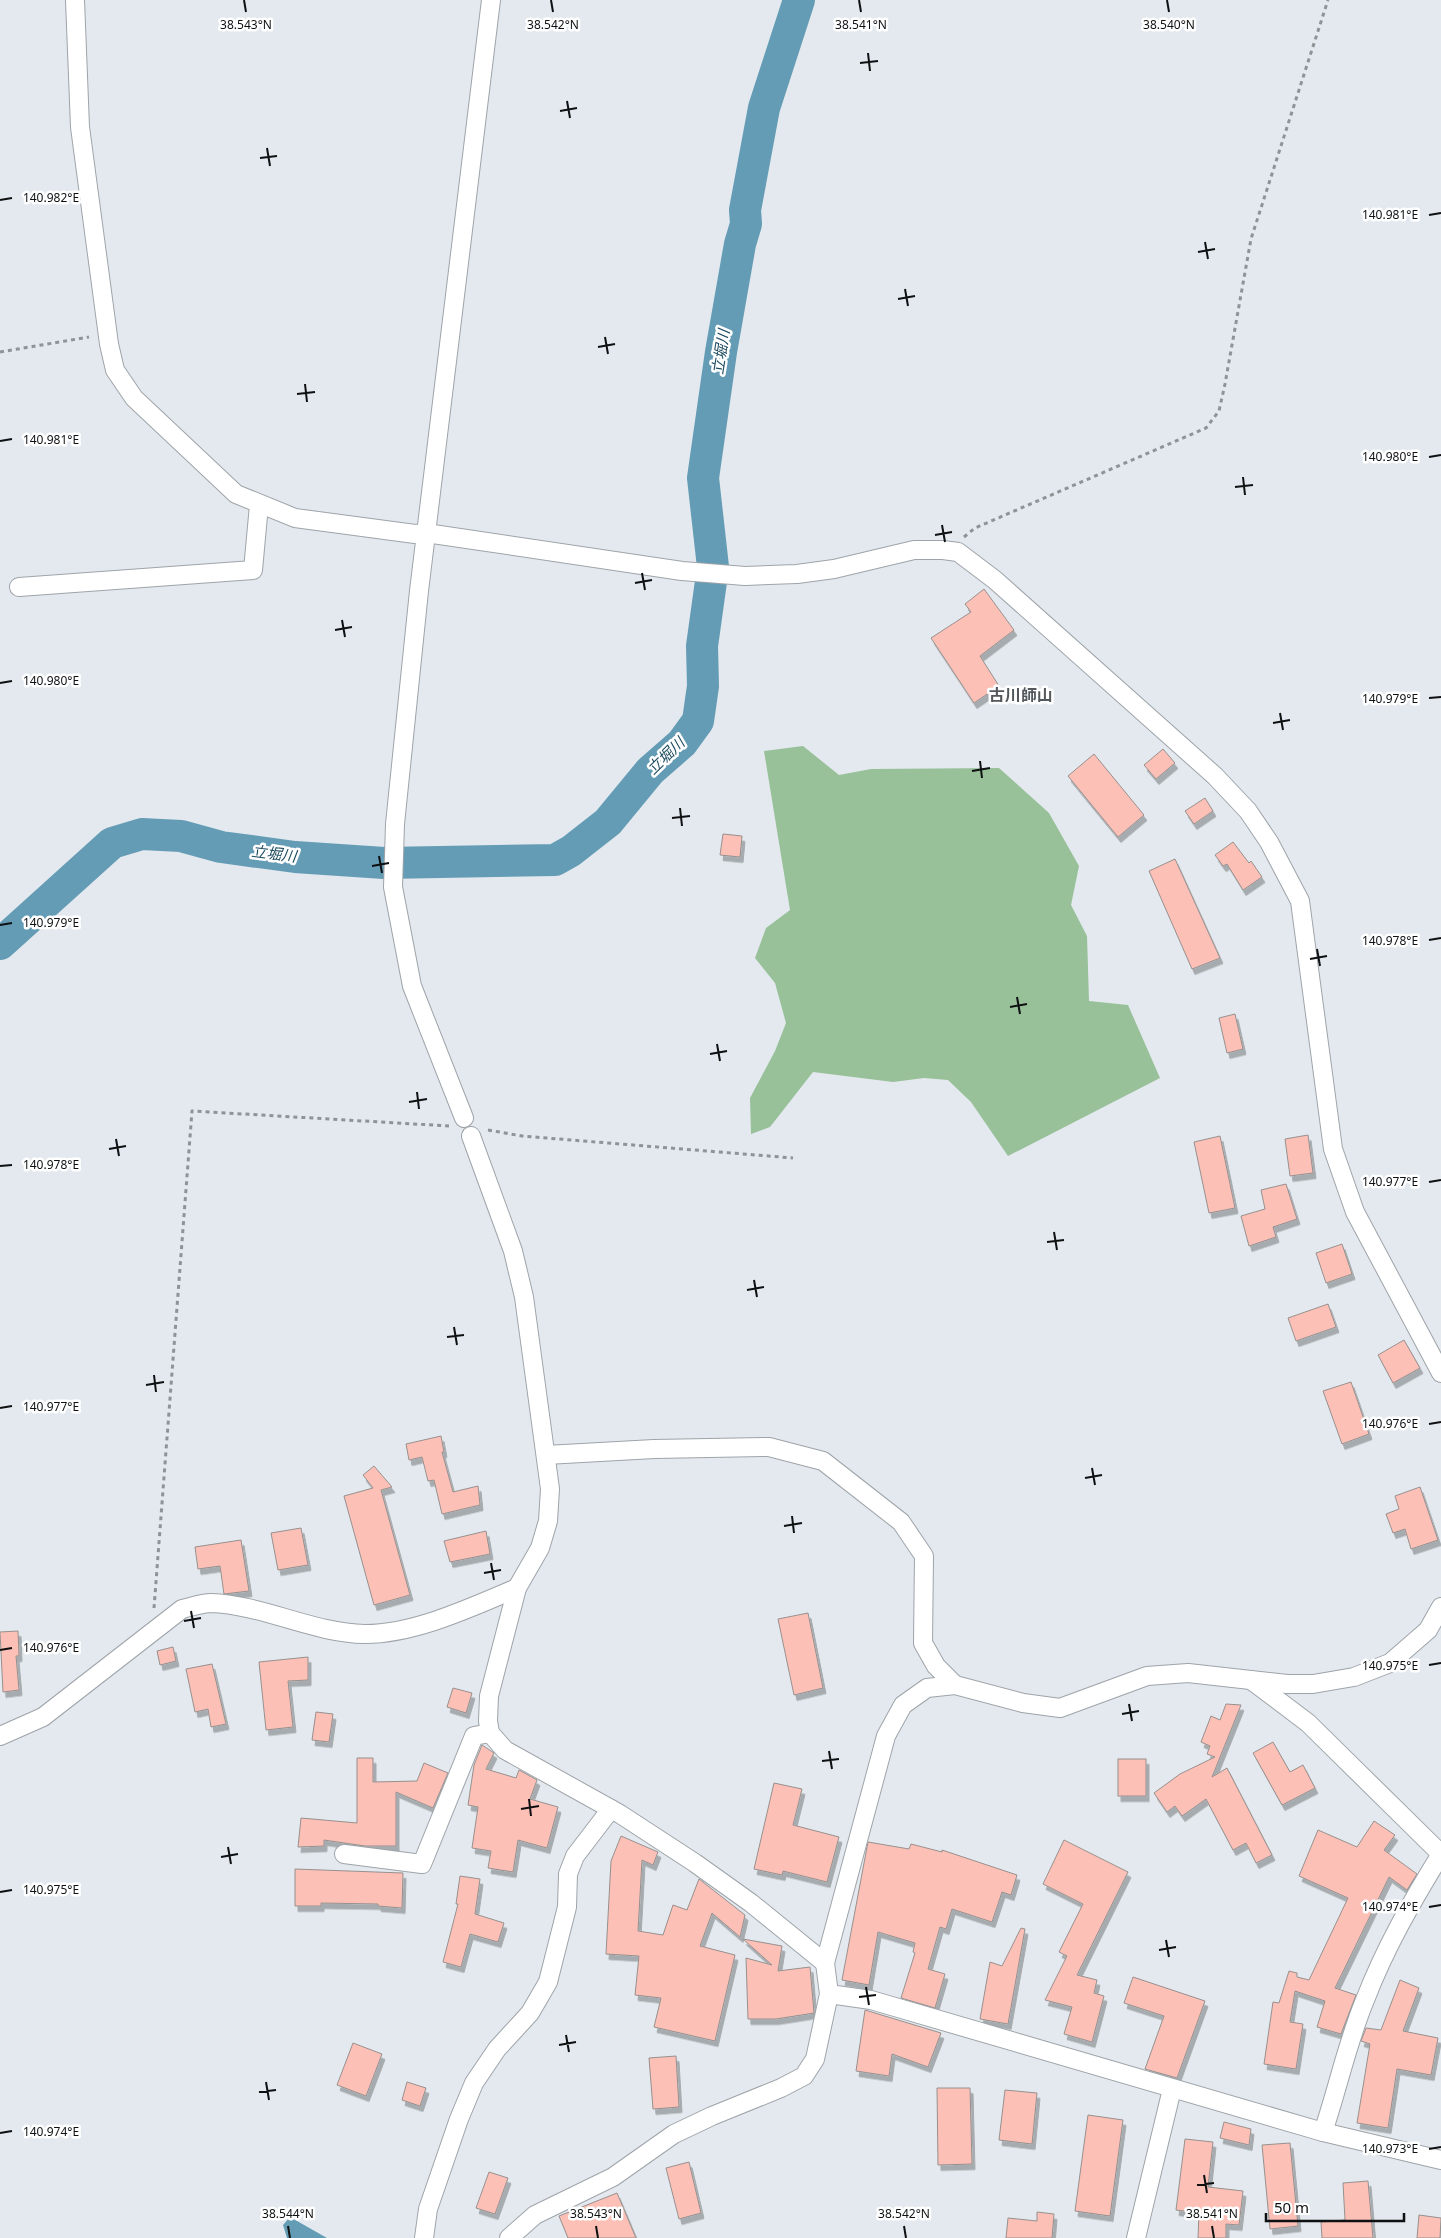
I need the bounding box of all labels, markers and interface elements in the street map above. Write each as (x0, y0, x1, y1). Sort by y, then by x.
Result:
text: 38.543°N (220, 16, 272, 33)
text: 38.542°N (527, 16, 579, 33)
text: 38.541°N (835, 16, 887, 33)
text: 38.540°N (1143, 16, 1195, 33)
text: 140.982°E (23, 189, 79, 206)
text: 140.981°E (1362, 206, 1418, 223)
water label: 立堀川 (707, 326, 734, 376)
text: 140.981°E (23, 431, 79, 448)
text: 140.980°E (1362, 448, 1418, 465)
text: 140.980°E (23, 672, 79, 689)
district label: 古川師山 (989, 684, 1053, 706)
text: 140.979°E (1362, 690, 1418, 707)
water label: 立堀川 (642, 731, 690, 778)
water label: 立堀川 (251, 840, 300, 866)
text: 140.979°E (23, 914, 79, 931)
text: 140.978°E (1362, 932, 1418, 949)
text: 140.978°E (23, 1156, 79, 1173)
text: 140.977°E (1362, 1173, 1418, 1190)
text: 140.977°E (23, 1398, 79, 1415)
text: 140.976°E (1362, 1415, 1418, 1432)
text: 140.976°E (23, 1639, 79, 1656)
text: 140.975°E (1362, 1657, 1418, 1674)
text: 140.975°E (23, 1881, 79, 1898)
text: 140.974°E (1362, 1898, 1418, 1915)
text: 140.974°E (23, 2123, 79, 2140)
text: 140.973°E (1362, 2140, 1418, 2157)
scale bar (1266, 2190, 1404, 2222)
text: 50 m (1274, 2197, 1309, 2217)
text: 38.544°N (262, 2205, 314, 2222)
text: 38.543°N (570, 2205, 622, 2222)
text: 38.542°N (878, 2205, 930, 2222)
text: 38.541°N (1186, 2205, 1238, 2222)

